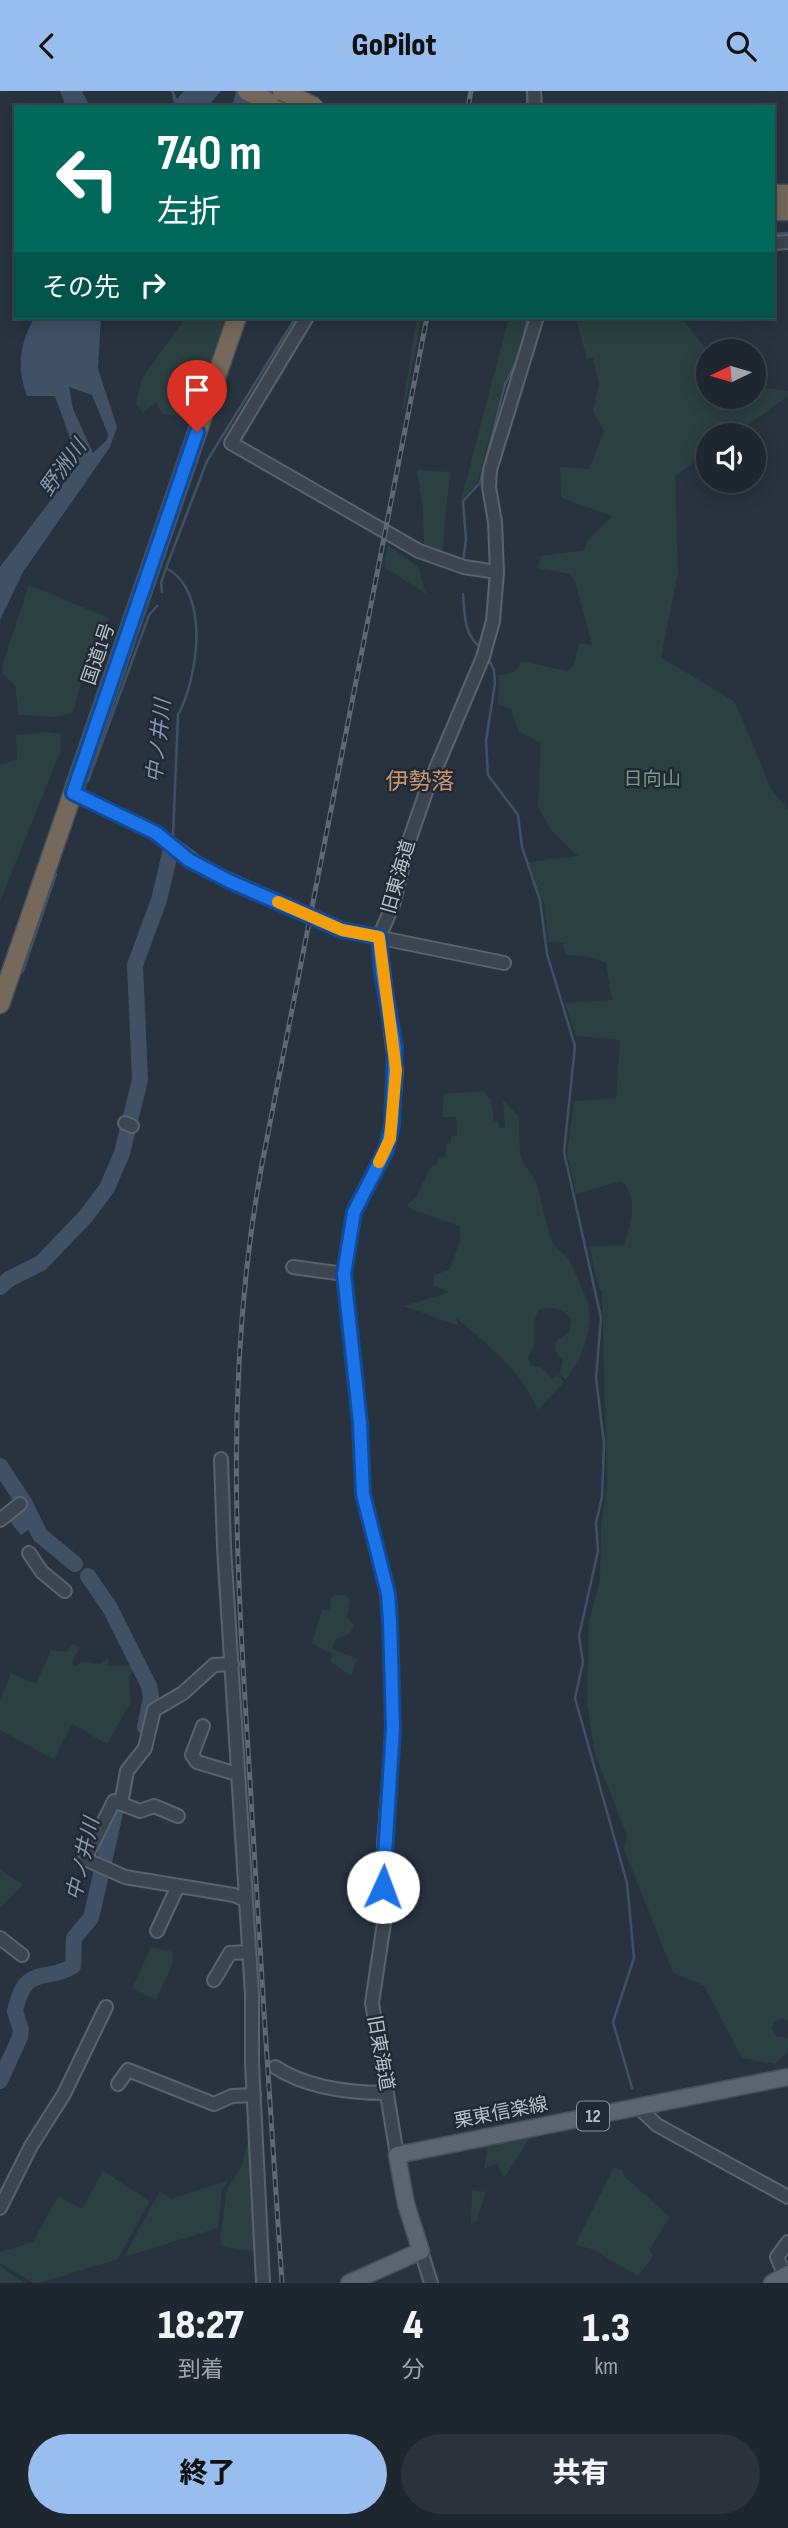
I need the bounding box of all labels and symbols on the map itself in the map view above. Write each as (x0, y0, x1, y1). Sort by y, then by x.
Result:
north arrow (696, 339, 766, 409)
pin (167, 360, 227, 432)
water label: 野洲川 (34, 434, 93, 501)
street label: 国道1号 (78, 620, 120, 688)
water label: 中ノ井川 (142, 696, 176, 784)
district label: 伊勢落 (386, 768, 455, 796)
park label: 日向山 (623, 768, 681, 791)
street label: 旧東海道 (377, 837, 421, 917)
water label: 中ノ井川 (61, 1813, 105, 1903)
position arrow (346, 1850, 420, 1924)
street label: 旧東海道 (362, 2014, 398, 2092)
street label: 栗東信楽線 (452, 2093, 550, 2133)
road number: 12 (577, 2101, 609, 2130)

